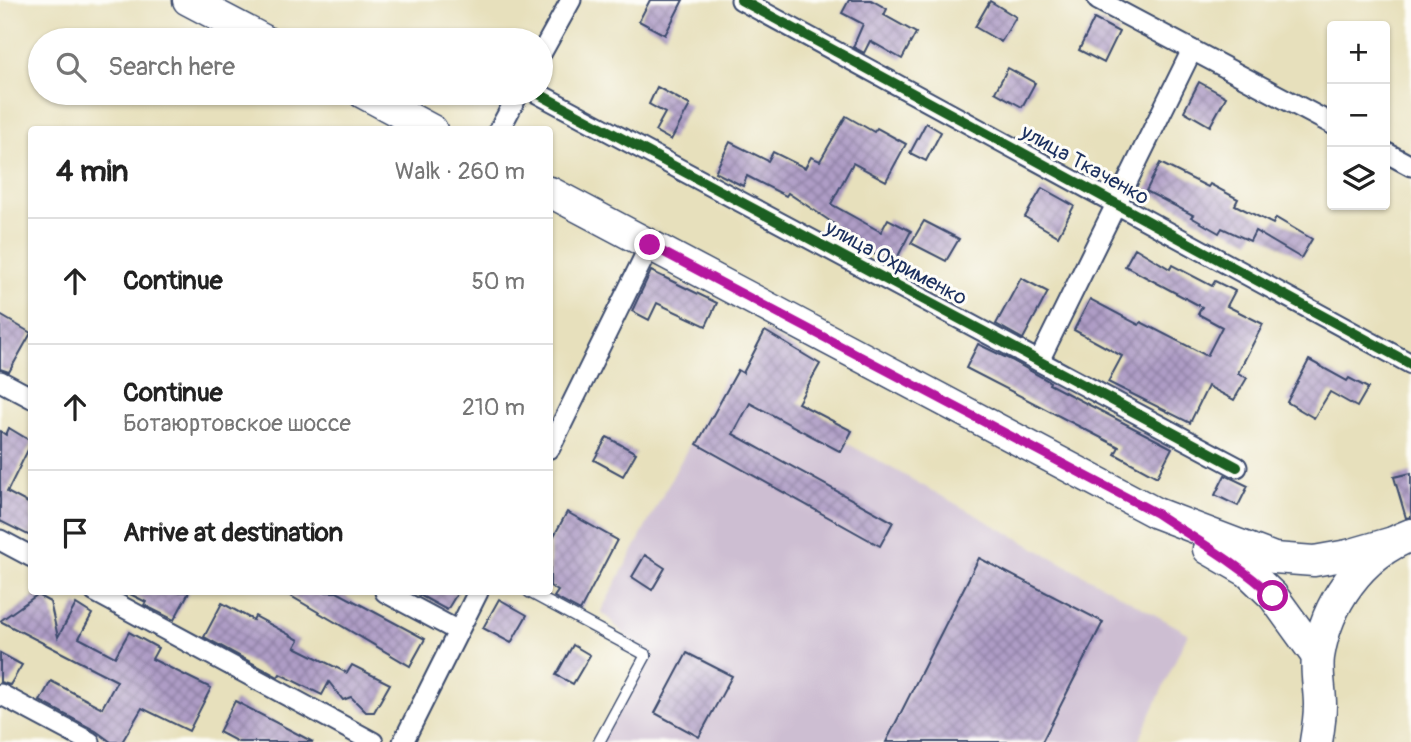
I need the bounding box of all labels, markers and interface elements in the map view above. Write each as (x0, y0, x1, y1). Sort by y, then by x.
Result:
map controls (1327, 21, 1390, 210)
button: + (1327, 21, 1390, 84)
search box (28, 28, 553, 105)
icon: search (52, 48, 90, 86)
text: Search here (108, 51, 235, 83)
button: − (1327, 84, 1390, 147)
street label: улица Ткаченко (1015, 118, 1154, 211)
button: layers (1327, 147, 1390, 210)
text: 4 min (56, 153, 129, 190)
text: Walk · 260 m (395, 157, 525, 186)
street label: улица Охрименко (820, 214, 972, 312)
route end (634, 229, 665, 260)
icon: ahead (56, 262, 94, 300)
text: Continue (123, 265, 223, 297)
text: 50 m (471, 267, 525, 296)
text: Continue (123, 377, 223, 409)
icon: ahead (56, 388, 94, 426)
text: 210 m (462, 393, 525, 422)
text: Ботаюртовское шоссе (123, 409, 351, 438)
icon: arrive (56, 514, 94, 552)
text: Arrive at destination (123, 517, 343, 549)
route start (1257, 580, 1288, 611)

